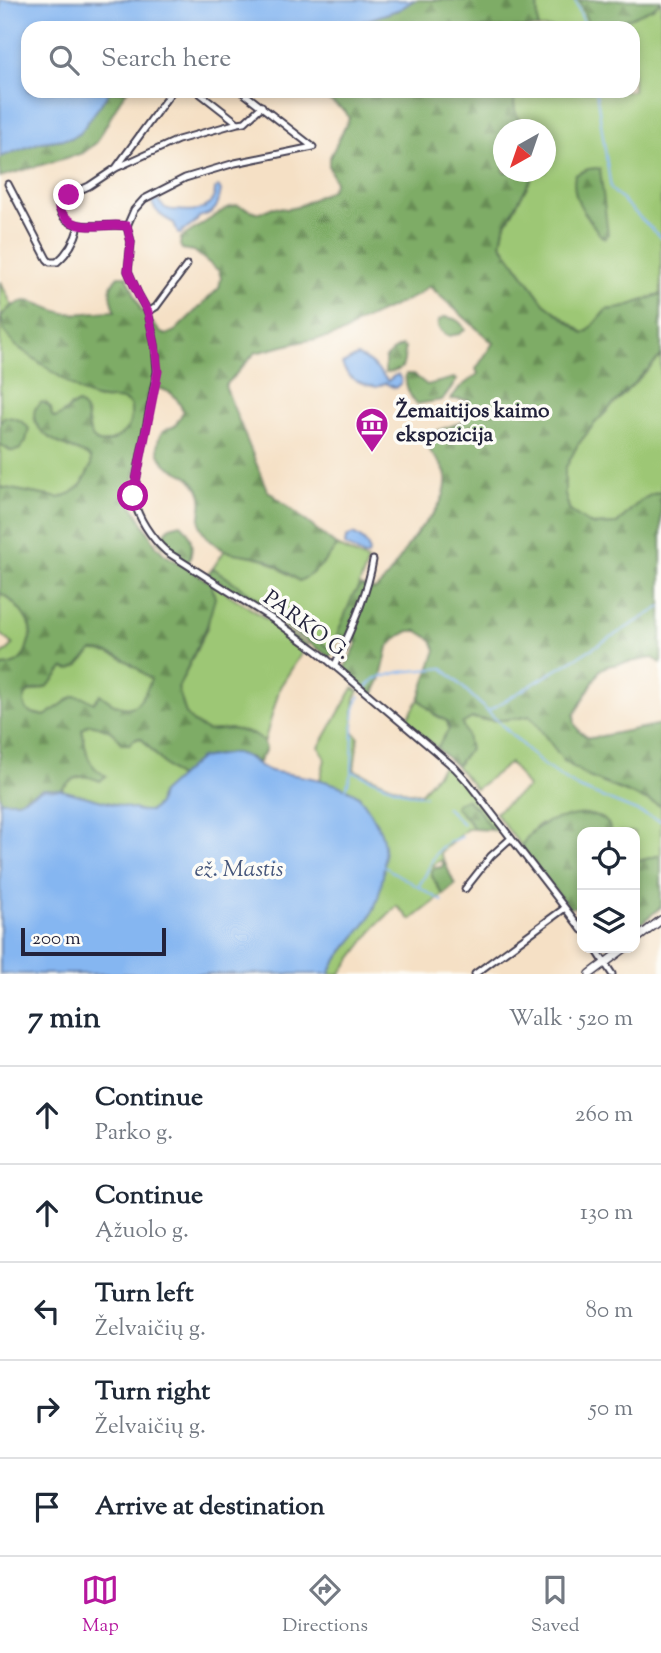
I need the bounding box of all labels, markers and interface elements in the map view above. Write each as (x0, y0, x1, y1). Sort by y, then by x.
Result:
search box (21, 21, 640, 98)
icon: search (45, 41, 83, 79)
text: Search here (101, 41, 231, 78)
north arrow (493, 119, 556, 182)
route end (53, 179, 84, 210)
place label: Žemaitijos kaimo ekspozicija (396, 397, 550, 451)
museum icon: Žemaitijos kaimo ekspozicija (353, 405, 391, 454)
route start (117, 480, 148, 511)
street label: PARKO G. (256, 584, 356, 668)
map controls (577, 827, 640, 953)
button: locate (577, 827, 640, 890)
water label: ež. Mastis (195, 854, 283, 887)
button: layers (577, 890, 640, 953)
scale bar (21, 925, 166, 957)
text: 200 m (32, 926, 81, 953)
text: 7 min (28, 998, 100, 1041)
text: Walk · 520 m (509, 1003, 633, 1036)
text: Continue (95, 1080, 203, 1117)
icon: ahead (28, 1096, 66, 1134)
text: 260 m (575, 1099, 633, 1132)
text: Parko g. (95, 1117, 173, 1150)
text: Continue (95, 1178, 203, 1215)
icon: ahead (28, 1194, 66, 1232)
text: 130 m (580, 1197, 633, 1230)
text: Ąžuolo g. (95, 1215, 189, 1248)
text: Turn left (95, 1276, 194, 1313)
icon: left (28, 1292, 66, 1330)
text: 80 m (585, 1295, 633, 1328)
text: Želvaičių g. (95, 1313, 206, 1346)
text: Turn right (95, 1374, 210, 1411)
icon: right (28, 1390, 66, 1428)
text: 50 m (589, 1393, 633, 1426)
text: Želvaičių g. (95, 1411, 206, 1444)
icon: arrive (28, 1488, 66, 1526)
text: Arrive at destination (95, 1489, 325, 1526)
tab: Map (81, 1571, 119, 1640)
tab: Directions (282, 1571, 368, 1640)
tab: Saved (531, 1571, 580, 1640)

